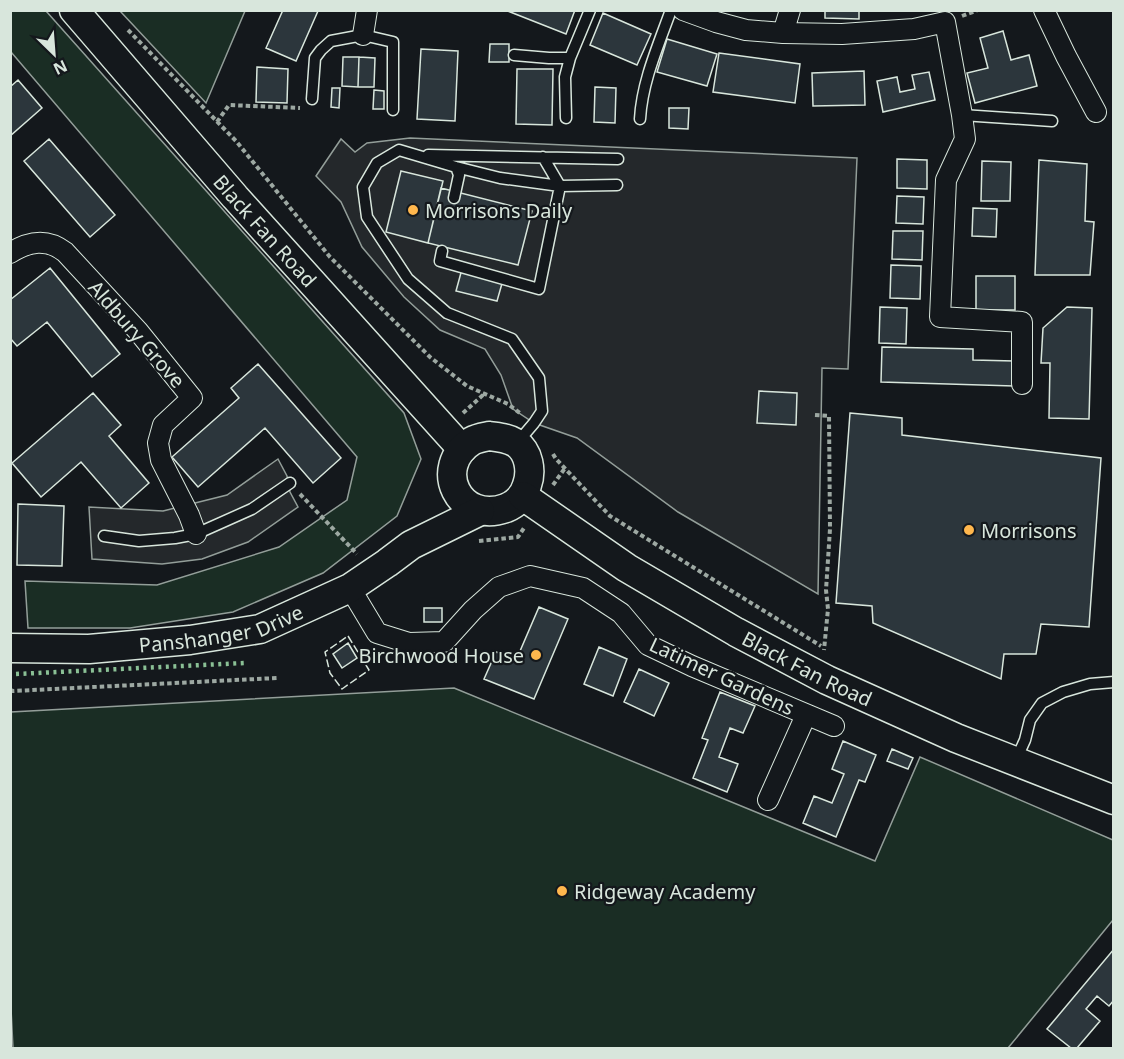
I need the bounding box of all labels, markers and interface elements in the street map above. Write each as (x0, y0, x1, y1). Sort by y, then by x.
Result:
north arrow (24, 24, 84, 84)
text: N (50, 55, 71, 80)
street label: Black Fan Road (208, 169, 323, 292)
place label: Morrisons Daily (425, 197, 573, 224)
marker: Morrisons Daily (406, 203, 420, 217)
street label: Aldbury Grove (83, 275, 191, 393)
place label: Morrisons (981, 517, 1077, 544)
marker: Morrisons (962, 523, 976, 537)
street label: Panshanger Drive (138, 598, 307, 658)
street label: Black Fan Road (738, 624, 877, 712)
street label: Latimer Gardens (645, 631, 799, 721)
place label: Birchwood House (358, 642, 524, 669)
marker: Birchwood House (529, 648, 543, 662)
place label: Ridgeway Academy (574, 878, 756, 905)
marker: Ridgeway Academy (555, 884, 569, 898)

